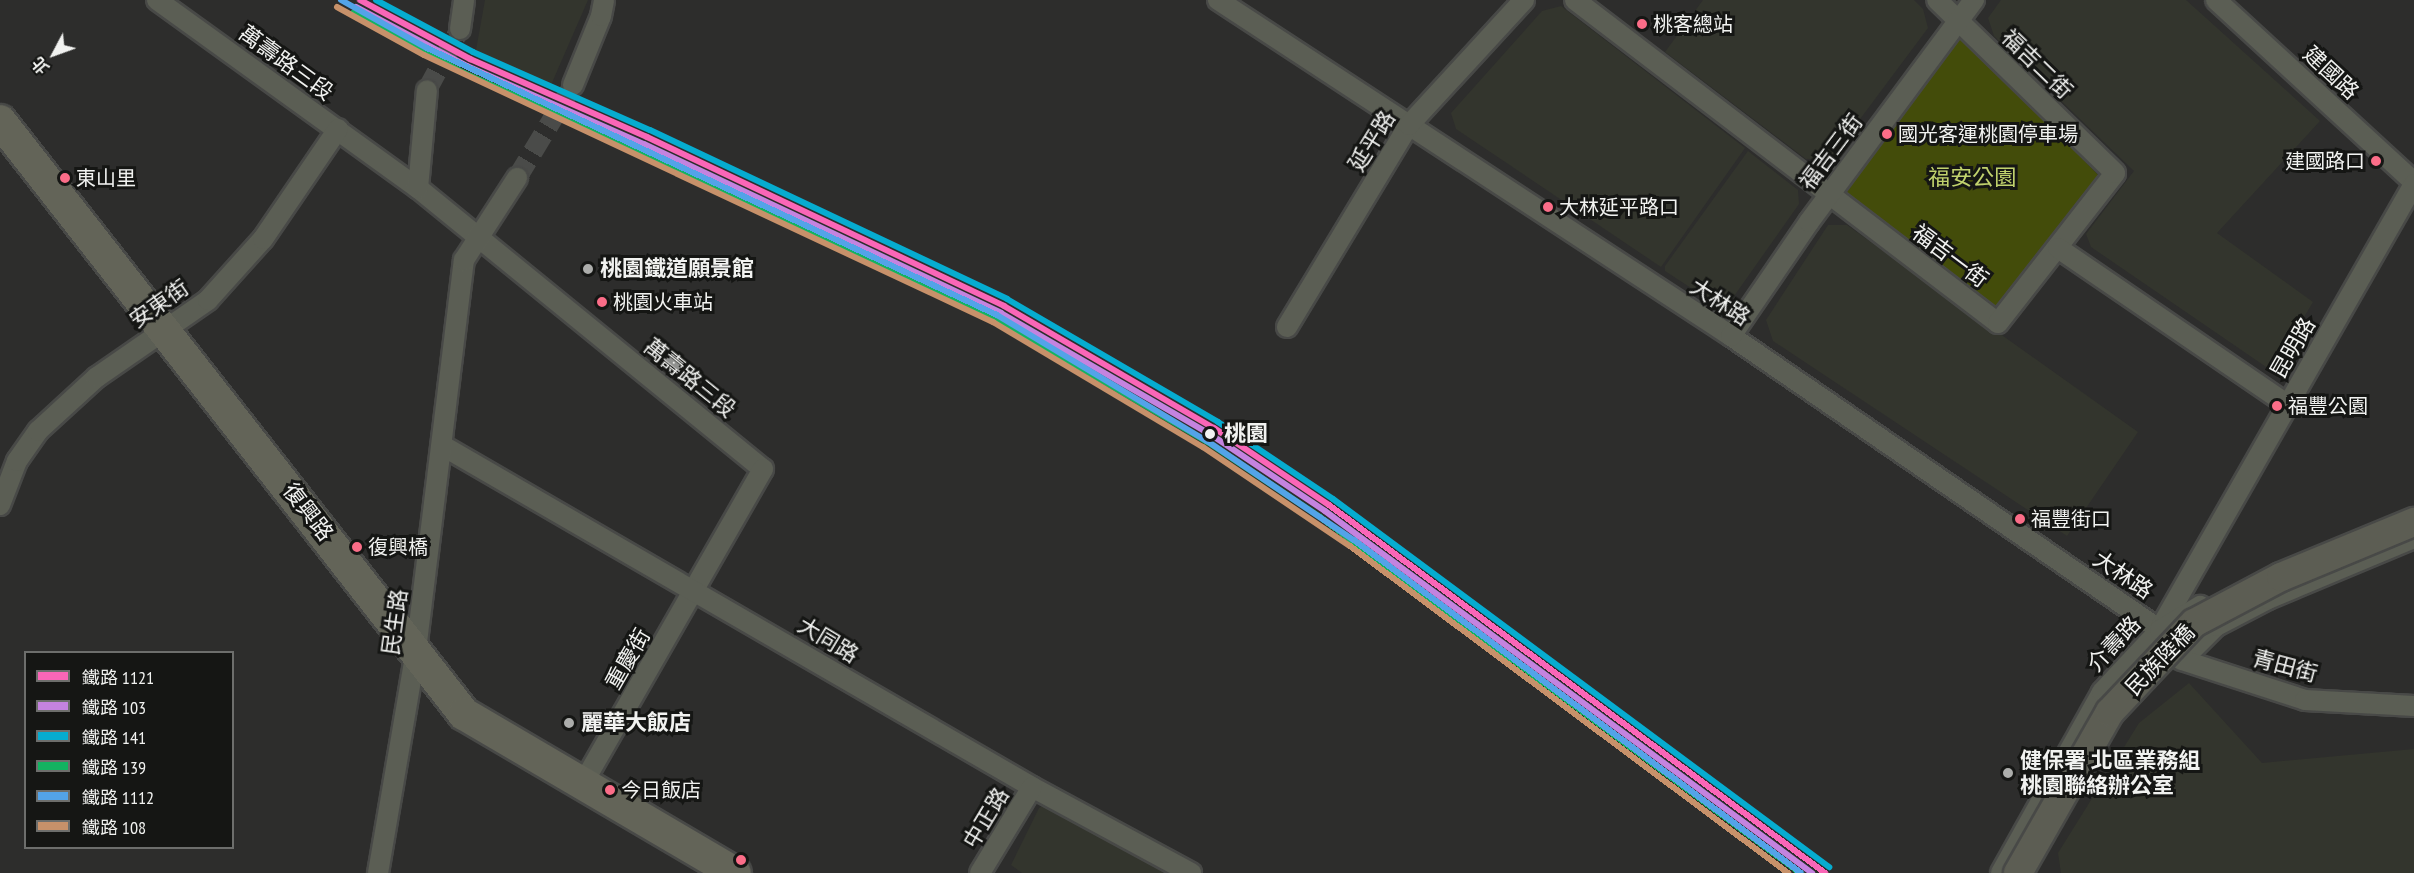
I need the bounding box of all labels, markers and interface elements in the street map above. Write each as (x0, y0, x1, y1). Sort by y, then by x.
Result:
place label: 桃客總站 (1653, 12, 1733, 36)
marker: 桃客總站 (1636, 18, 1648, 30)
street label: 萬壽路三段 (234, 20, 338, 106)
north arrow (24, 24, 84, 84)
street label: 福吉二街 (1996, 24, 2078, 104)
street label: 建國路 (2298, 41, 2364, 105)
text: 北 (28, 53, 53, 78)
street label: 延平路 (1343, 106, 1401, 176)
street label: 福吉三街 (1794, 109, 1868, 195)
place label: 國光客運桃園停車場 (1898, 122, 2078, 146)
marker: 國光客運桃園停車場 (1881, 128, 1893, 140)
place label: 建國路口 (2285, 149, 2365, 173)
marker: 建國路口 (2370, 155, 2382, 167)
park label: 福安公園 (1928, 165, 2016, 191)
place label: 東山里 (76, 166, 136, 190)
marker: 東山里 (59, 172, 71, 184)
place label: 大林延平路口 (1559, 195, 1679, 219)
marker: 大林延平路口 (1542, 201, 1554, 213)
street label: 福吉一街 (1907, 219, 1993, 293)
place label: 桃園鐵道願景館 (600, 256, 754, 282)
marker: 桃園鐵道願景館 (581, 262, 595, 276)
street label: 大林路 (1685, 273, 1755, 331)
street label: 安東街 (124, 274, 194, 334)
place label: 桃園火車站 (613, 290, 713, 314)
marker: 桃園火車站 (596, 296, 608, 308)
street label: 昆明路 (2265, 313, 2321, 383)
street label: 萬壽路三段 (639, 333, 741, 423)
place label: 福豐公園 (2288, 394, 2368, 418)
marker: 福豐公園 (2271, 400, 2283, 412)
place label: 桃園 (1224, 421, 1268, 447)
marker: 桃園 (1201, 425, 1219, 443)
street label: 復興路 (277, 478, 339, 546)
place label: 福豐街口 (2031, 507, 2111, 531)
marker: 福豐街口 (2014, 513, 2026, 525)
place label: 復興橋 (368, 535, 428, 559)
marker: 復興橋 (351, 541, 363, 553)
street label: 大林路 (2088, 546, 2158, 604)
street label: 民生路 (377, 587, 413, 657)
street label: 介壽路 (2082, 611, 2146, 677)
street label: 大同路 (793, 612, 863, 668)
street label: 民族陸橋 (2120, 619, 2200, 701)
street label: 重慶街 (600, 624, 656, 694)
street label: 青田街 (2250, 645, 2320, 687)
legend (24, 651, 234, 849)
text: 鐵路 1121 (82, 666, 154, 689)
text: 鐵路 103 (82, 696, 146, 719)
place label: 麗華大飯店 (581, 710, 691, 736)
marker: 麗華大飯店 (562, 716, 576, 730)
text: 鐵路 141 (82, 726, 146, 749)
place label: 健保署 北區業務組 桃園聯絡辦公室 (2020, 747, 2201, 798)
text: 鐵路 139 (82, 756, 146, 779)
marker: 健保署 北區業務組 桃園聯絡辦公室 (2001, 766, 2015, 780)
place label: 今日飯店 (621, 778, 701, 802)
street label: 中正路 (958, 783, 1014, 853)
marker: 今日飯店 (604, 784, 616, 796)
text: 鐵路 1112 (82, 786, 154, 809)
text: 鐵路 108 (82, 816, 146, 839)
unlabelled marker (735, 854, 747, 866)

